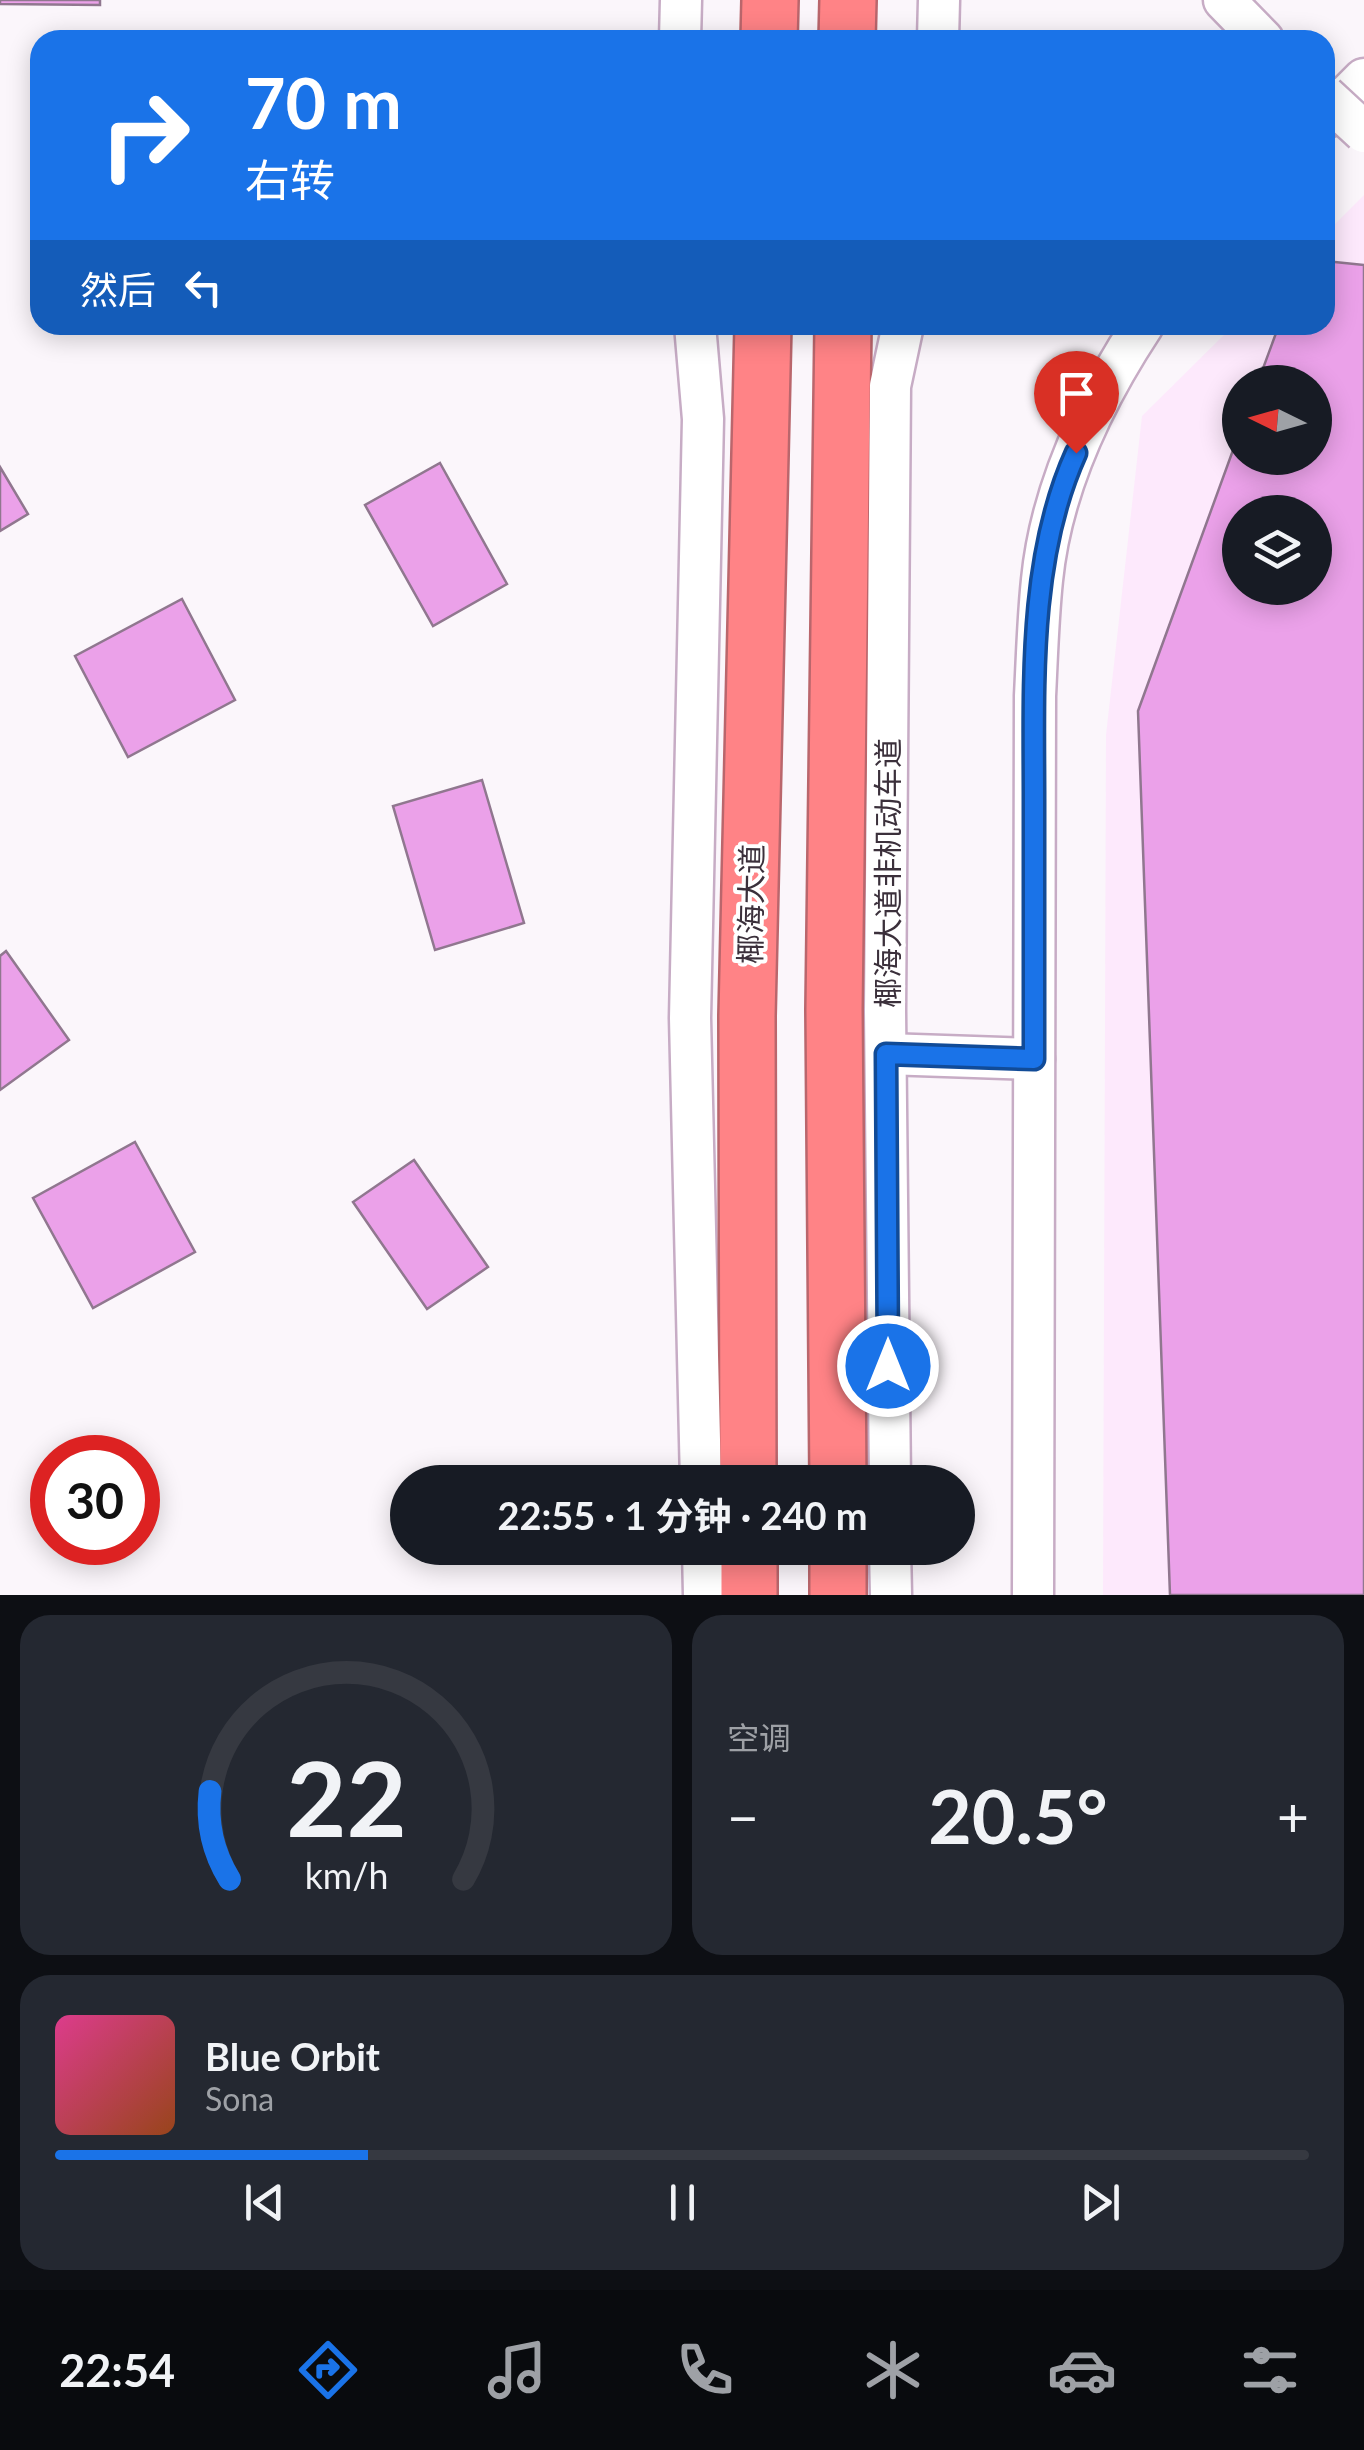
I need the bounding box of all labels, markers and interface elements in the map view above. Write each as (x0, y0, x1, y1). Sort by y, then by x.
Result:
text: 70 m (245, 60, 402, 144)
icon: right (80, 70, 210, 200)
text: 右转 (245, 153, 335, 207)
icon: left (176, 260, 231, 315)
text: 然后 (80, 266, 156, 312)
pin (1034, 351, 1119, 454)
north arrow (1222, 365, 1332, 475)
map controls (1222, 365, 1332, 605)
icon: arrive (1049, 366, 1104, 421)
button: layers (1222, 495, 1332, 605)
street label: 椰海大道非机动车道 (869, 738, 905, 1008)
street label: 椰海大道 (731, 844, 769, 964)
position arrow (836, 1314, 940, 1418)
speed limit sign: 30 (30, 1435, 160, 1565)
text: 22:55 · 1 分钟 · 240 m (497, 1492, 868, 1538)
text: 空调 (727, 1718, 791, 1757)
text: 22 (286, 1734, 406, 1859)
text: 20.5° (928, 1770, 1108, 1860)
text: − (727, 1783, 759, 1849)
text: + (1277, 1783, 1309, 1849)
text: km/h (304, 1854, 388, 1897)
text: Blue Orbit (205, 2033, 380, 2079)
text: Sona (205, 2079, 274, 2118)
icon: previous (237, 2175, 292, 2230)
icon: pause (655, 2175, 710, 2230)
icon: next (1073, 2175, 1128, 2230)
icon: directions (293, 2335, 363, 2405)
icon: music (482, 2335, 552, 2405)
icon: phone (670, 2335, 740, 2405)
icon: climate (858, 2335, 928, 2405)
icon: car (1047, 2335, 1117, 2405)
icon: filters (1235, 2335, 1305, 2405)
text: 22:54 (59, 2343, 175, 2397)

